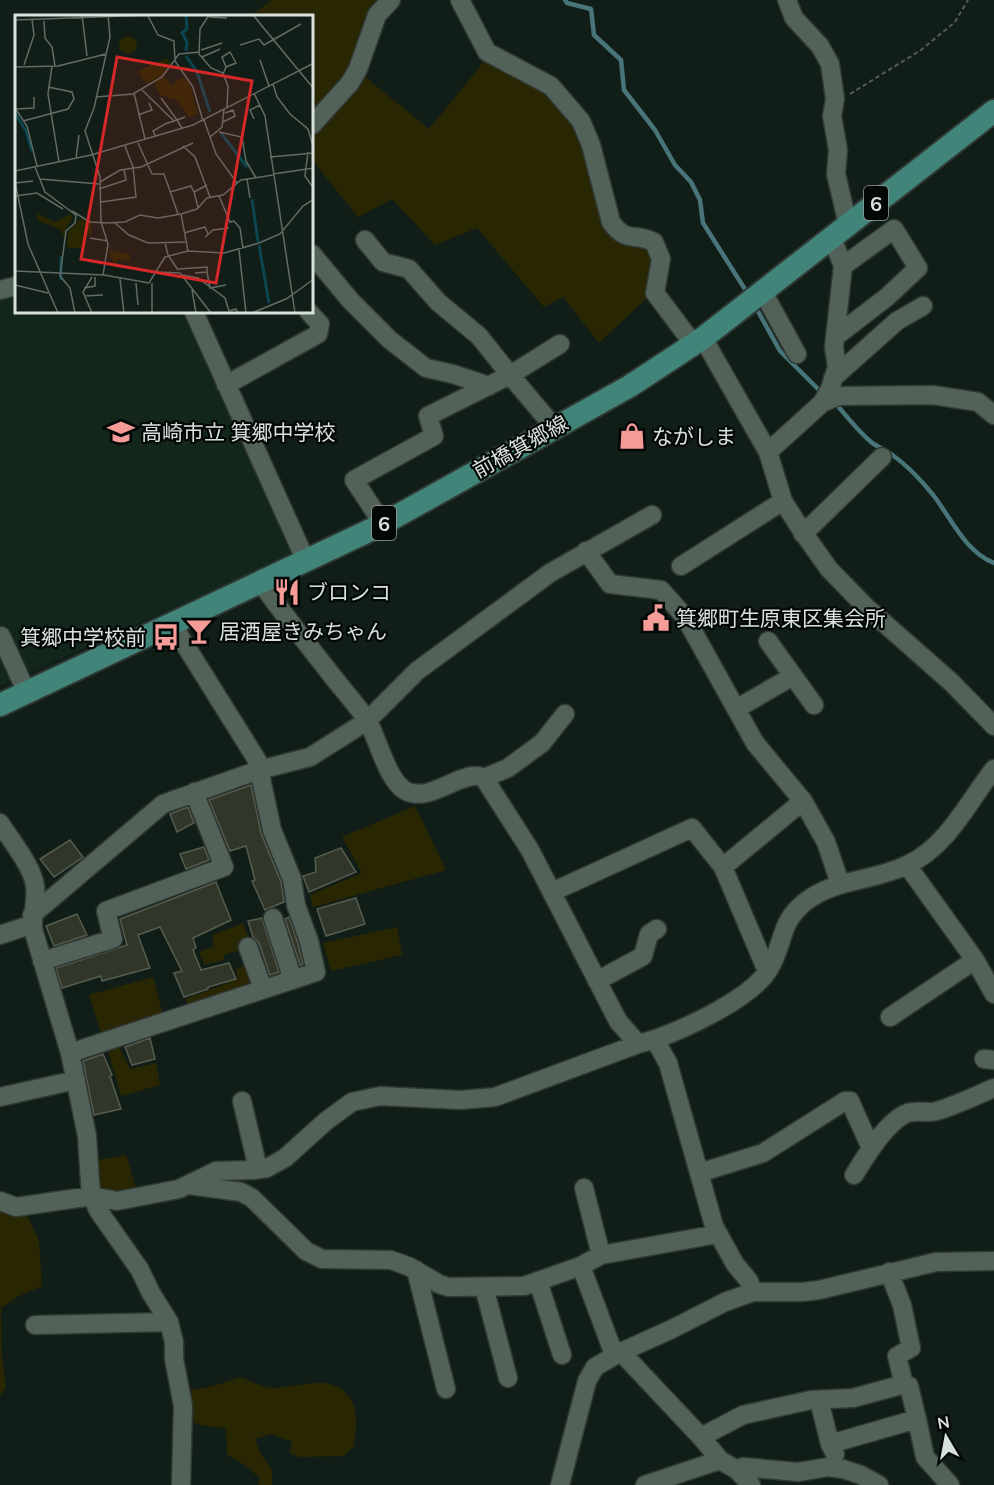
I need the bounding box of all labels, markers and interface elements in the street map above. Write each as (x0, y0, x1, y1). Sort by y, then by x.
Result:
inset map (15, 15, 314, 314)
road number: 6 (864, 186, 888, 220)
street label: 前橋箕郷線 (468, 409, 572, 483)
school or university icon: 高崎市立 箕郷中学校 (106, 417, 136, 447)
place label: 高崎市立 箕郷中学校 (141, 419, 335, 445)
shop icon: ながしま (617, 421, 647, 451)
place label: ながしま (652, 423, 736, 449)
road number: 6 (372, 506, 396, 540)
restaurant icon: ブロンコ (272, 577, 302, 607)
place label: ブロンコ (307, 579, 391, 605)
public building icon: 箕郷町生原東区集会所 (641, 603, 671, 633)
place label: 箕郷町生原東区集会所 (676, 605, 886, 631)
bar icon: 居酒屋きみちゃん (184, 616, 214, 646)
place label: 居酒屋きみちゃん (219, 618, 387, 644)
bus stop icon: 箕郷中学校前 (151, 622, 181, 652)
place label: 箕郷中学校前 (20, 624, 146, 650)
north arrow (916, 1407, 976, 1467)
text: N (936, 1411, 951, 1433)

